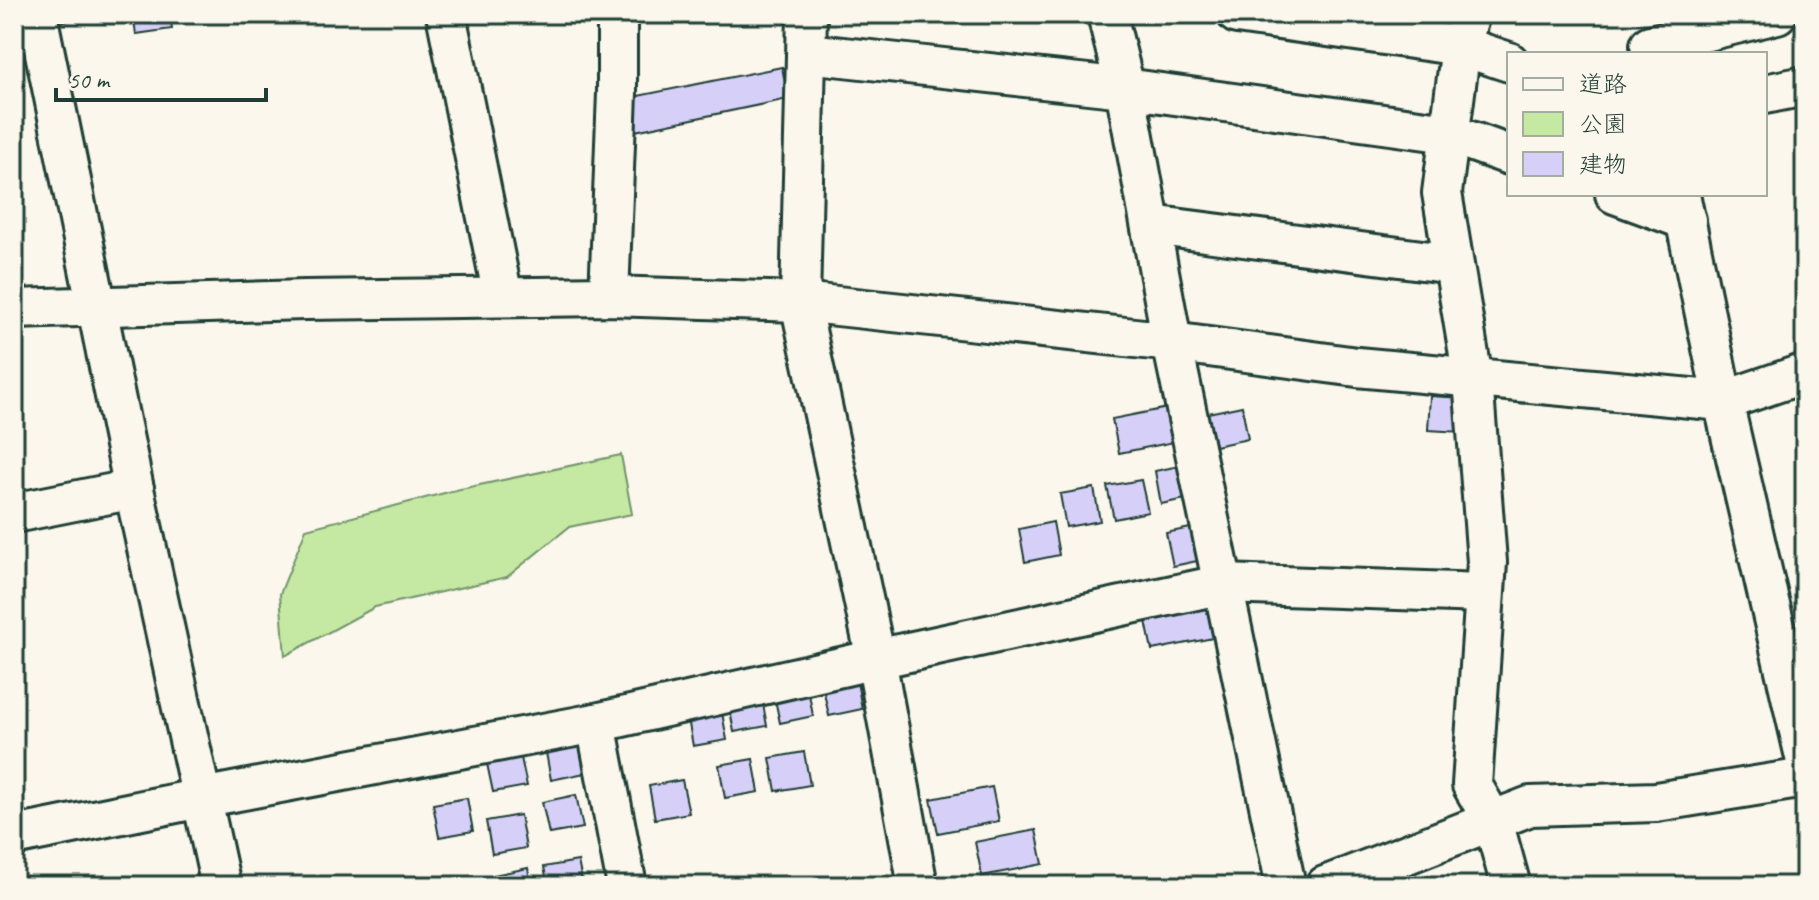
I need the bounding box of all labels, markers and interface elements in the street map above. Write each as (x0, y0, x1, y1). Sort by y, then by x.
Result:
scale bar (56, 52, 266, 102)
legend (1507, 52, 1767, 196)
text: 50 m (68, 65, 111, 95)
text: 道路 (1579, 69, 1627, 99)
text: 公園 (1579, 109, 1627, 139)
text: 建物 (1579, 149, 1627, 179)

